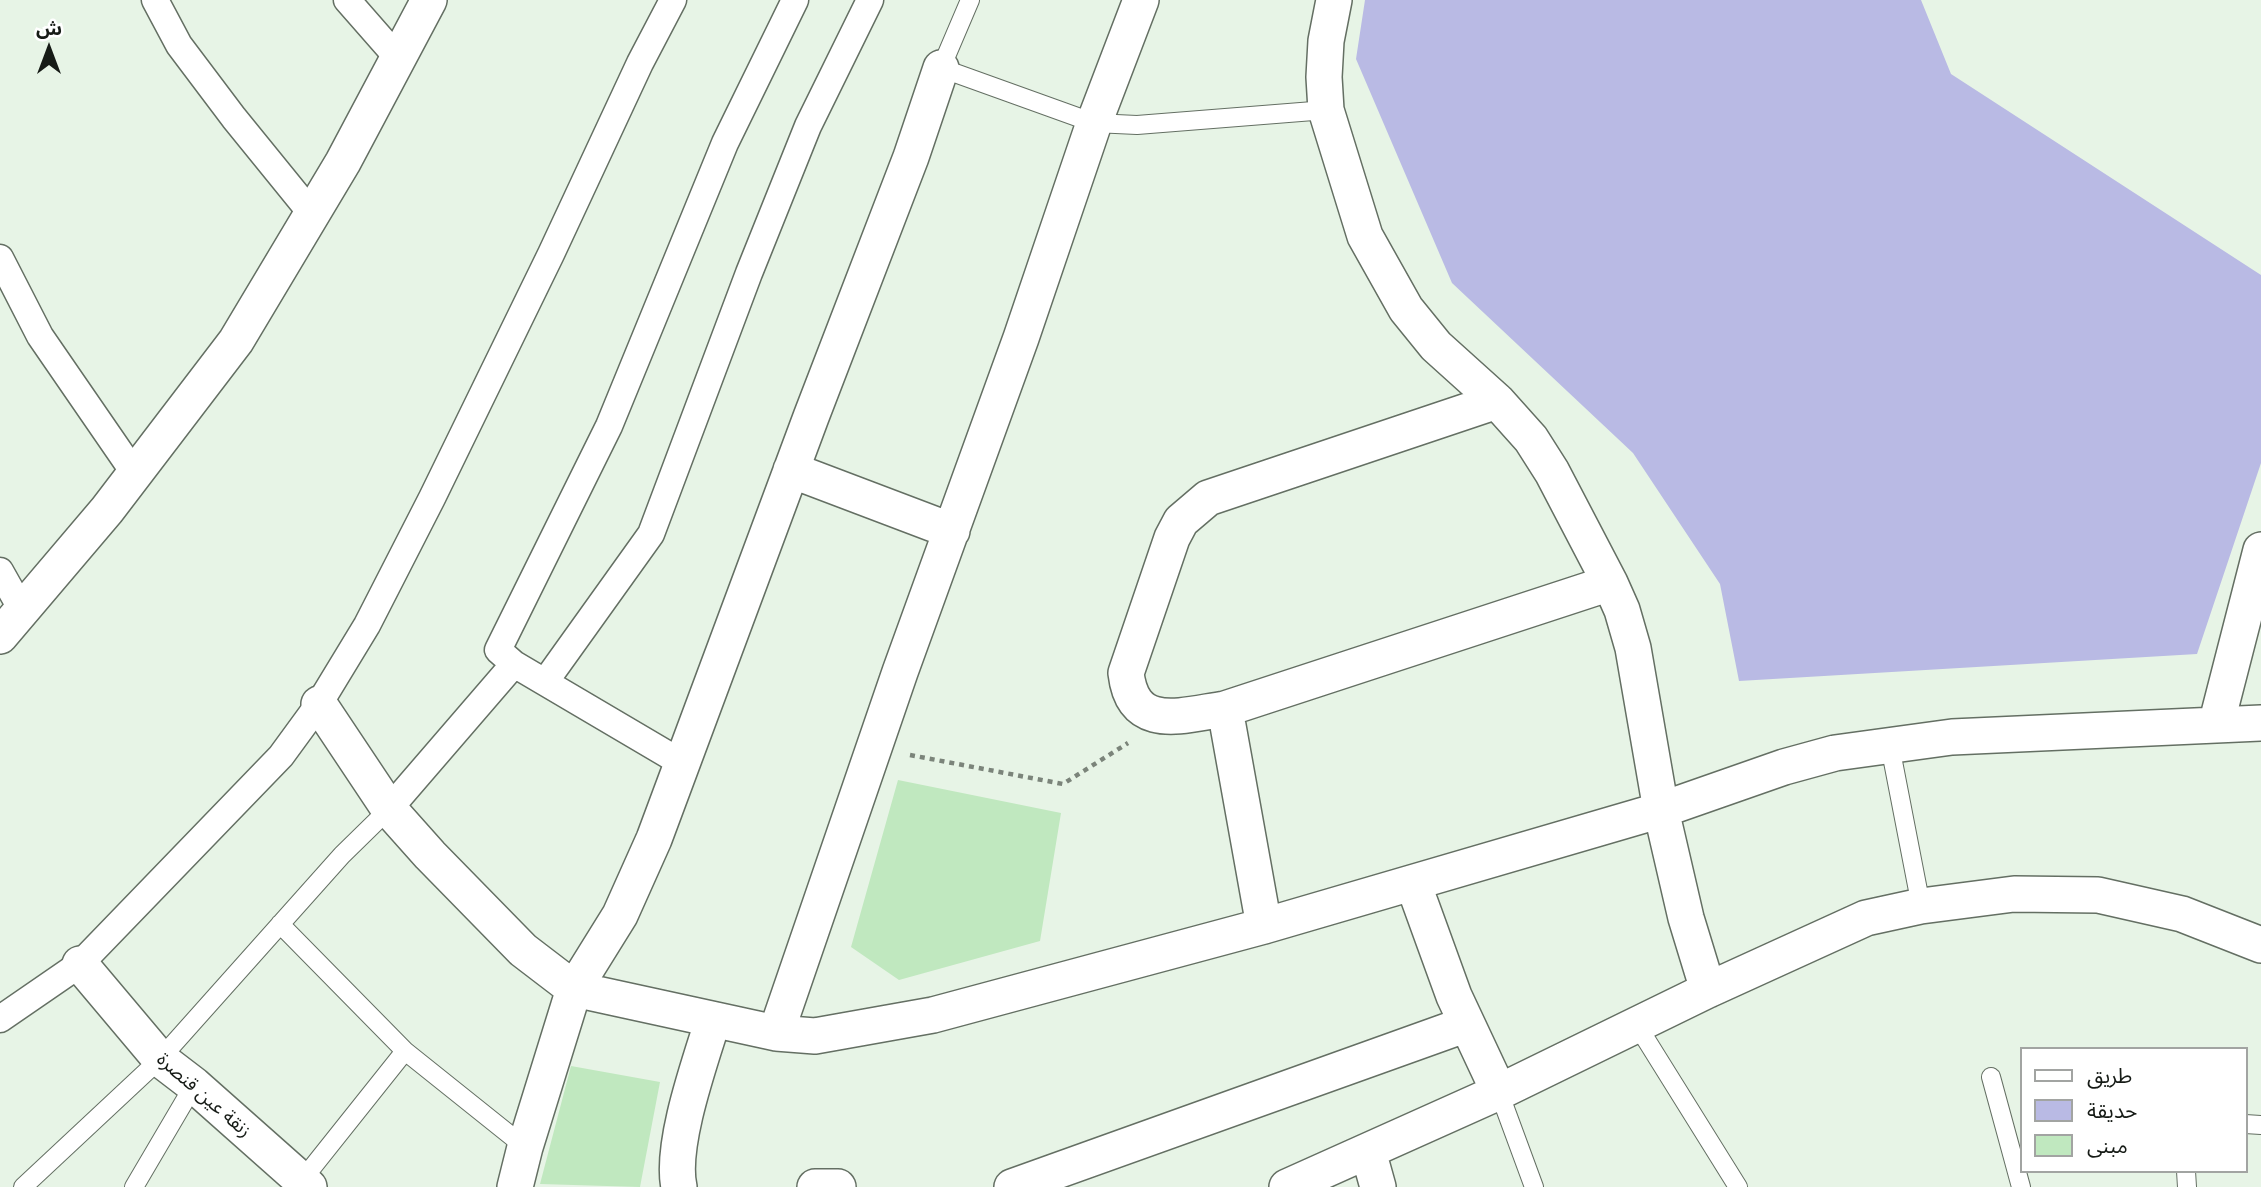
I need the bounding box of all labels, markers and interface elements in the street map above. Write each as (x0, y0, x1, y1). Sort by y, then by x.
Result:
north arrow (14, 14, 84, 84)
text: ش (36, 16, 62, 39)
legend (2020, 1047, 2247, 1173)
street label: زنقة عين قنصرة (152, 1048, 256, 1142)
text: طريق (2087, 1062, 2132, 1088)
text: حديقة (2087, 1097, 2137, 1123)
text: مبنى (2087, 1132, 2128, 1158)

